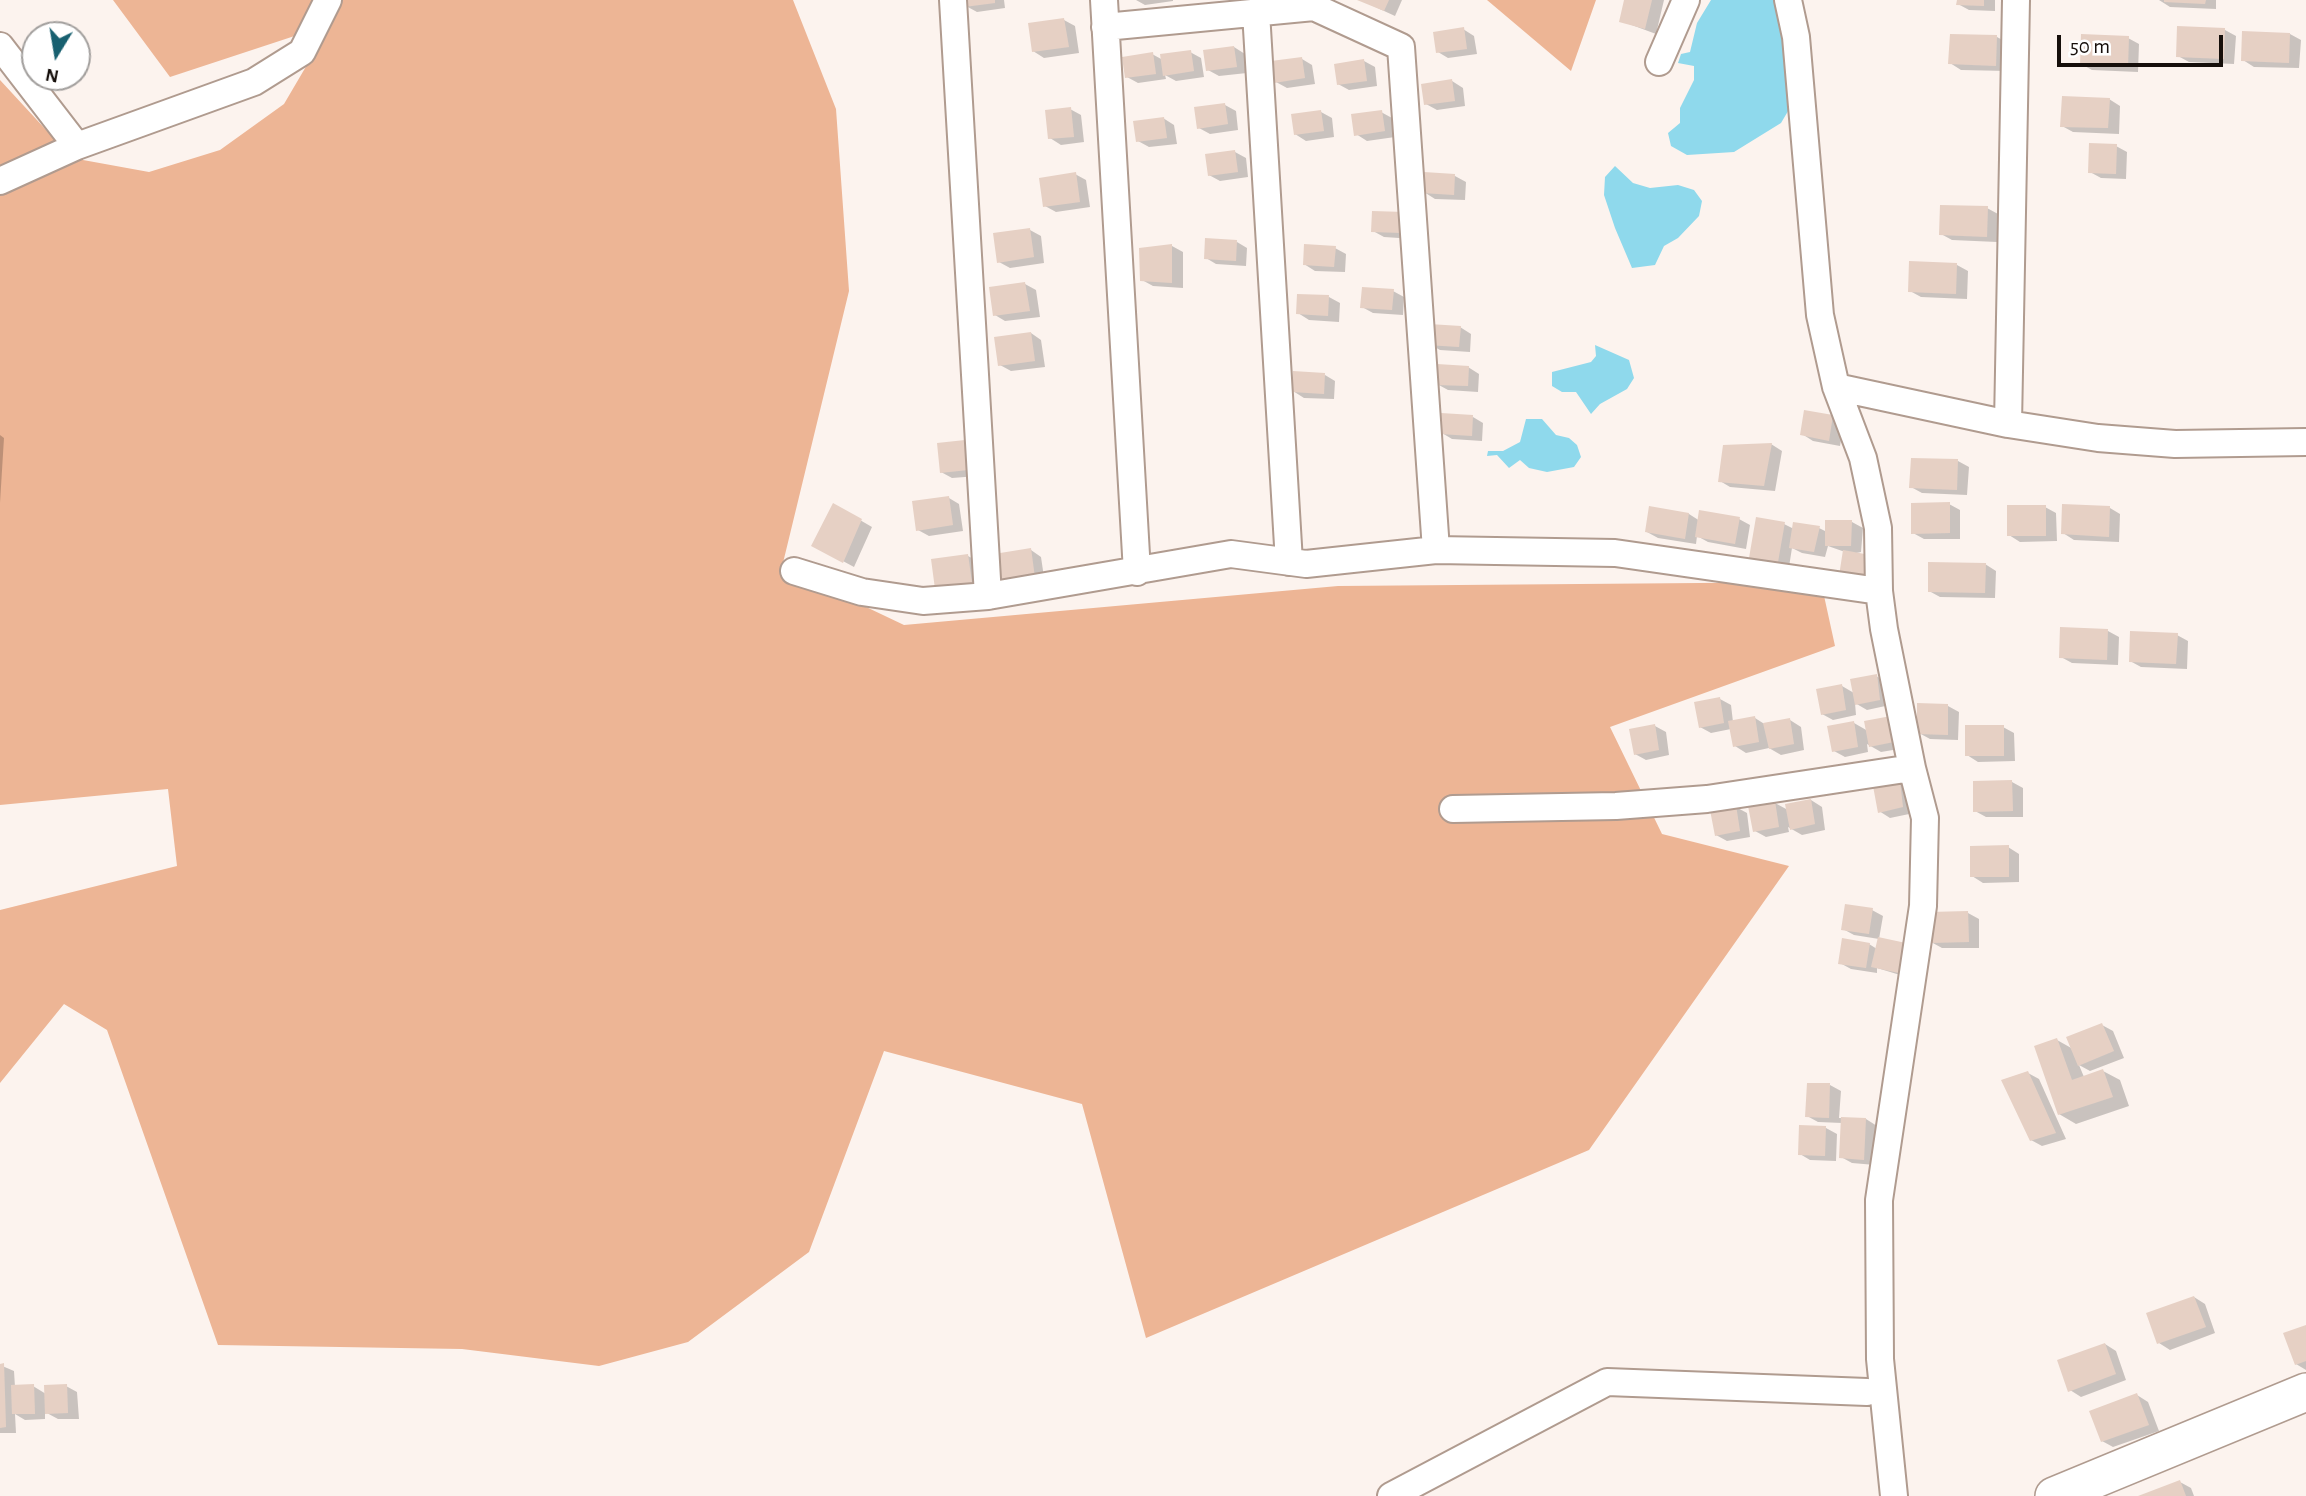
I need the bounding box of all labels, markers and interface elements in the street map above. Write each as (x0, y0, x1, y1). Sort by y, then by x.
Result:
north arrow (21, 21, 91, 91)
scale bar (2061, 21, 2227, 65)
text: 50 m (2070, 36, 2110, 57)
text: N (44, 65, 61, 86)

